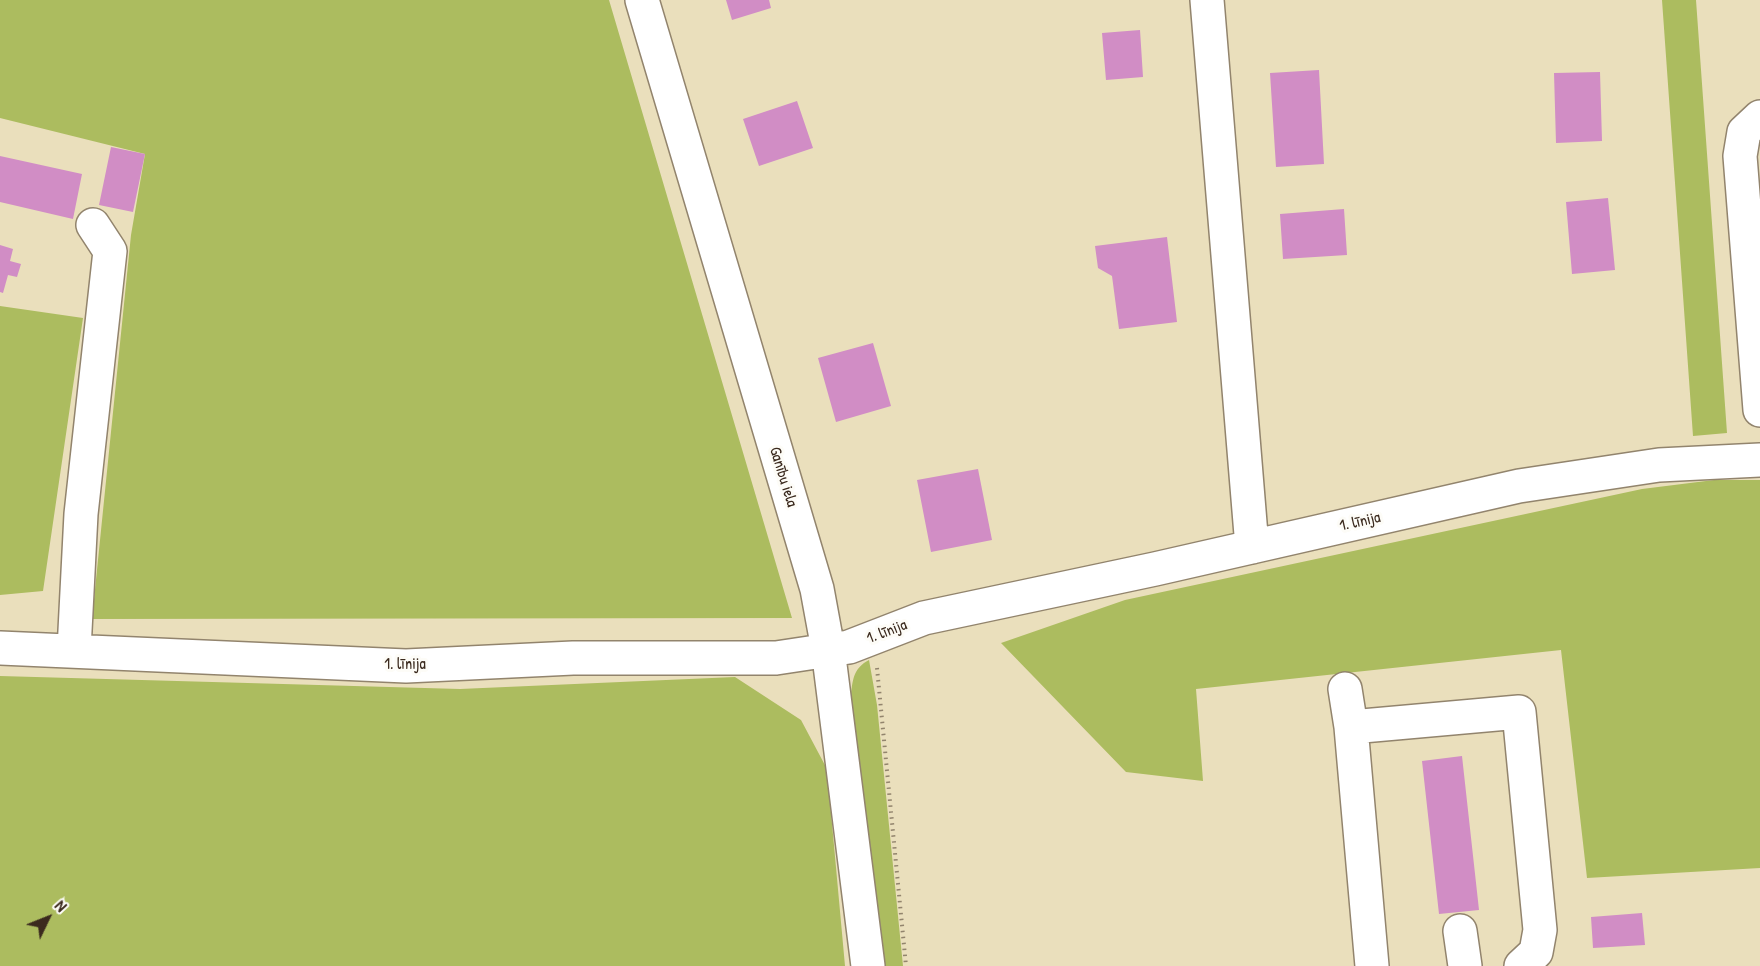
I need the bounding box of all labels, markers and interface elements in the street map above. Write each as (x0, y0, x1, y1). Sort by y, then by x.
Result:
street label: Ganību iela (765, 445, 801, 509)
street label: 1. līnija (1338, 508, 1382, 536)
street label: 1. līnija (864, 616, 910, 648)
street label: 1. līnija (384, 655, 426, 675)
north arrow (18, 888, 78, 948)
text: N (50, 895, 72, 916)

